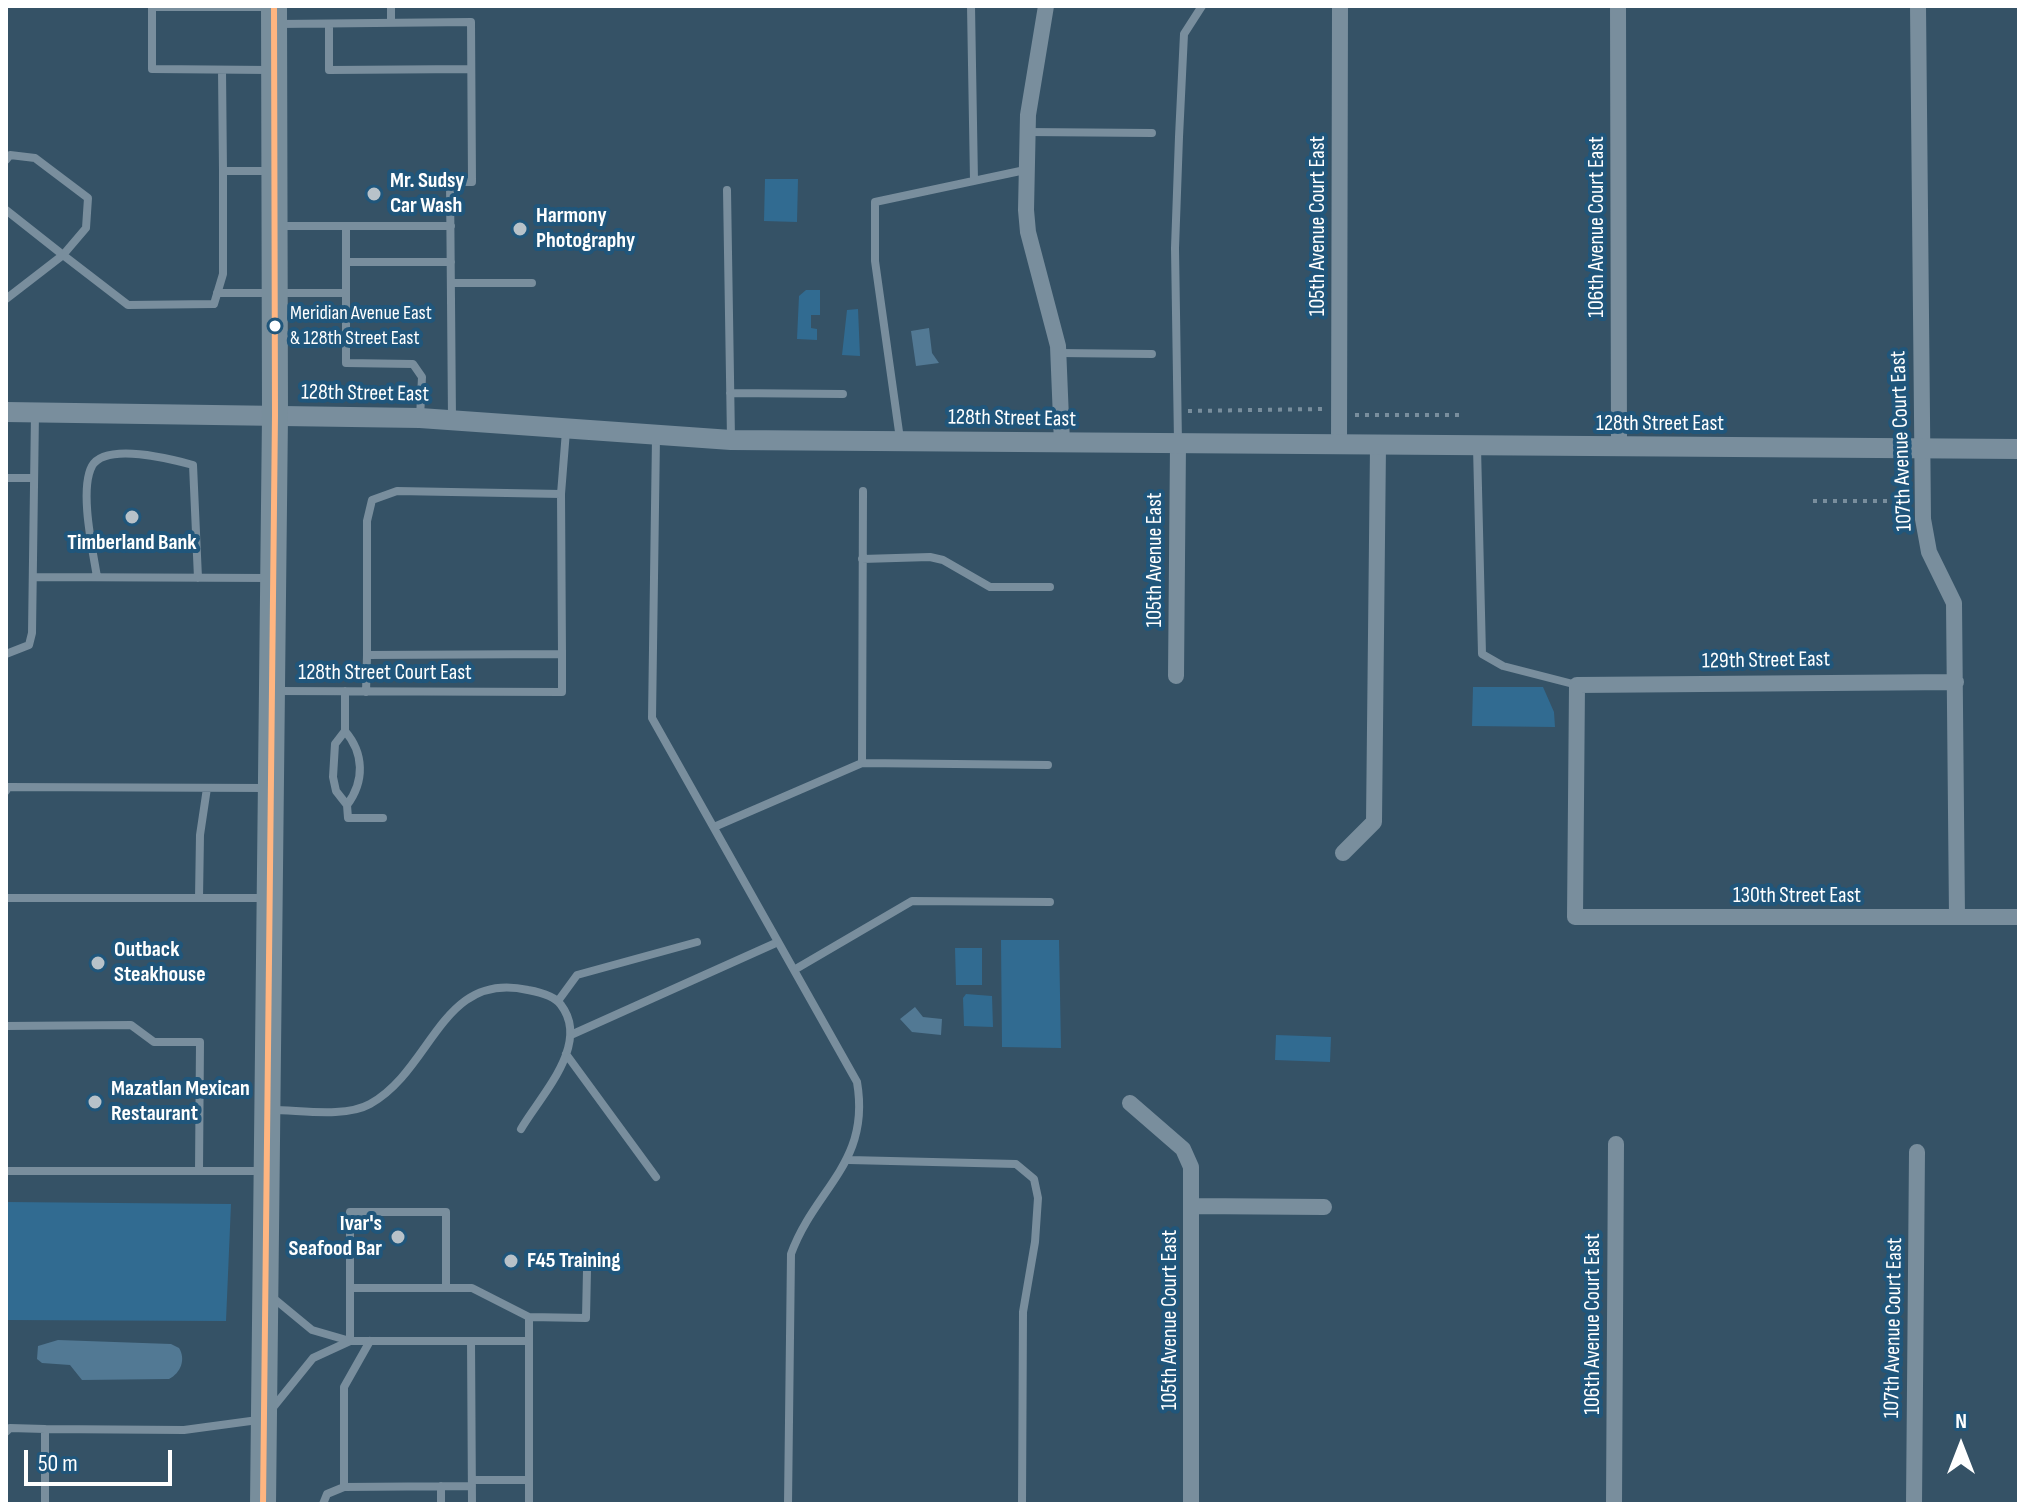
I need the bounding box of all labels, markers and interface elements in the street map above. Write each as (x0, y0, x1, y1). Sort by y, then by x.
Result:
street label: 105th Avenue Court East (1305, 136, 1331, 316)
street label: 106th Avenue Court East (1584, 136, 1610, 318)
place label: Mr. Sudsy Car Wash (390, 168, 465, 220)
marker: Mr. Sudsy Car Wash (365, 185, 383, 203)
place label: Harmony Photography (536, 203, 635, 254)
marker: Harmony Photography (511, 220, 529, 238)
place label: Meridian Avenue East & 128th Street East (290, 302, 432, 349)
marker: Meridian Avenue East & 128th Street East (267, 318, 283, 334)
street label: 107th Avenue Court East (1886, 350, 1918, 532)
street label: 128th Street East (301, 380, 429, 408)
street label: 128th Street East (948, 405, 1076, 433)
street label: 128th Street East (1596, 411, 1724, 437)
street label: 105th Avenue East (1142, 492, 1168, 628)
marker: Timberland Bank (123, 508, 141, 526)
place label: Timberland Bank (67, 530, 197, 556)
street label: 129th Street East (1702, 647, 1830, 675)
street label: 128th Street Court East (298, 660, 472, 686)
street label: 130th Street East (1733, 883, 1861, 909)
place label: Outback Steakhouse (114, 937, 206, 988)
marker: Outback Steakhouse (89, 954, 107, 972)
place label: Mazatlan Mexican Restaurant (111, 1076, 250, 1128)
marker: Mazatlan Mexican Restaurant (86, 1093, 104, 1111)
place label: Ivar's Seafood Bar (289, 1211, 382, 1262)
marker: Ivar's Seafood Bar (389, 1228, 407, 1246)
street label: 105th Avenue Court East (1157, 1230, 1183, 1410)
street label: 106th Avenue Court East (1580, 1233, 1606, 1415)
street label: 107th Avenue Court East (1879, 1237, 1909, 1419)
place label: F45 Training (527, 1248, 621, 1274)
marker: F45 Training (502, 1252, 520, 1270)
north arrow (1921, 1406, 2001, 1486)
text: N (1955, 1408, 1967, 1435)
scale bar (28, 1434, 176, 1484)
text: 50 m (38, 1449, 78, 1478)

